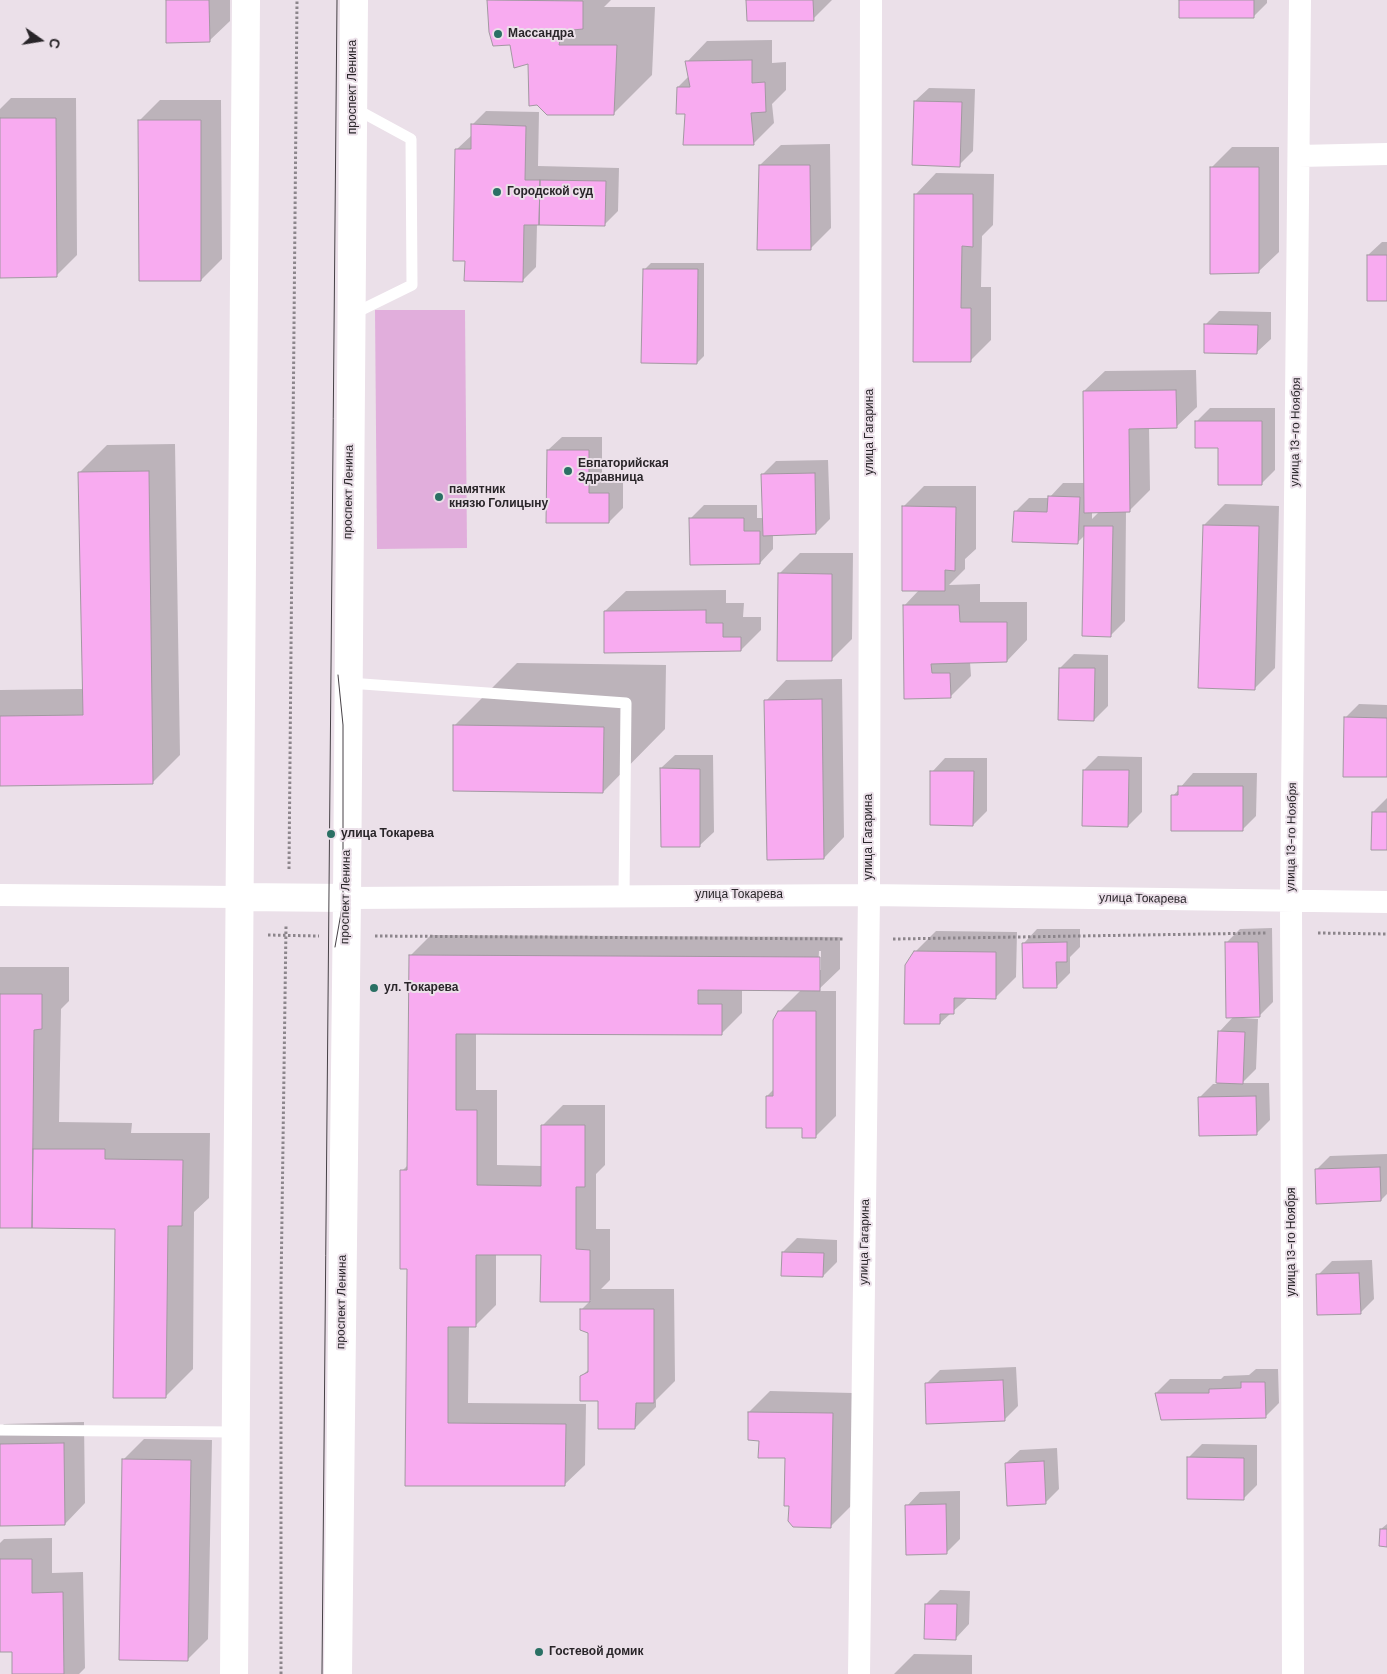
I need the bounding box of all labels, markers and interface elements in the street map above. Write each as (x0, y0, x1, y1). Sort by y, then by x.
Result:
north arrow (15, 15, 65, 65)
place label: Массандра (508, 27, 574, 41)
marker: Массандра (492, 28, 504, 40)
text: С (45, 36, 65, 50)
street label: проспект Ленина (346, 40, 360, 134)
place label: Городской суд (507, 185, 593, 199)
marker: Городской суд (491, 186, 503, 198)
street label: улица 13-го Ноября (1288, 377, 1304, 487)
street label: улица Гагарина (863, 389, 877, 475)
street label: проспект Ленина (341, 445, 357, 539)
place label: Евпаторийская Здравница (578, 457, 669, 485)
marker: Евпаторийская Здравница (562, 465, 574, 477)
place label: памятник князю Голицыну (449, 483, 548, 511)
marker: памятник князю Голицыну (433, 491, 445, 503)
street label: улица 13-го Ноября (1284, 782, 1300, 892)
street label: улица Гагарина (862, 794, 876, 880)
place label: улица Токарева (341, 827, 434, 841)
marker: улица Токарева (325, 828, 337, 840)
street label: проспект Ленина (338, 850, 354, 944)
street label: улица Токарева (695, 888, 783, 902)
street label: улица Токарева (1099, 891, 1187, 907)
place label: ул. Токарева (384, 981, 458, 995)
marker: ул. Токарева (368, 982, 380, 994)
street label: улица 13-го Ноября (1285, 1187, 1299, 1297)
street label: улица Гагарина (857, 1199, 873, 1285)
street label: проспект Ленина (334, 1255, 350, 1349)
place label: Гостевой домик (549, 1645, 643, 1659)
marker: Гостевой домик (533, 1646, 545, 1658)

